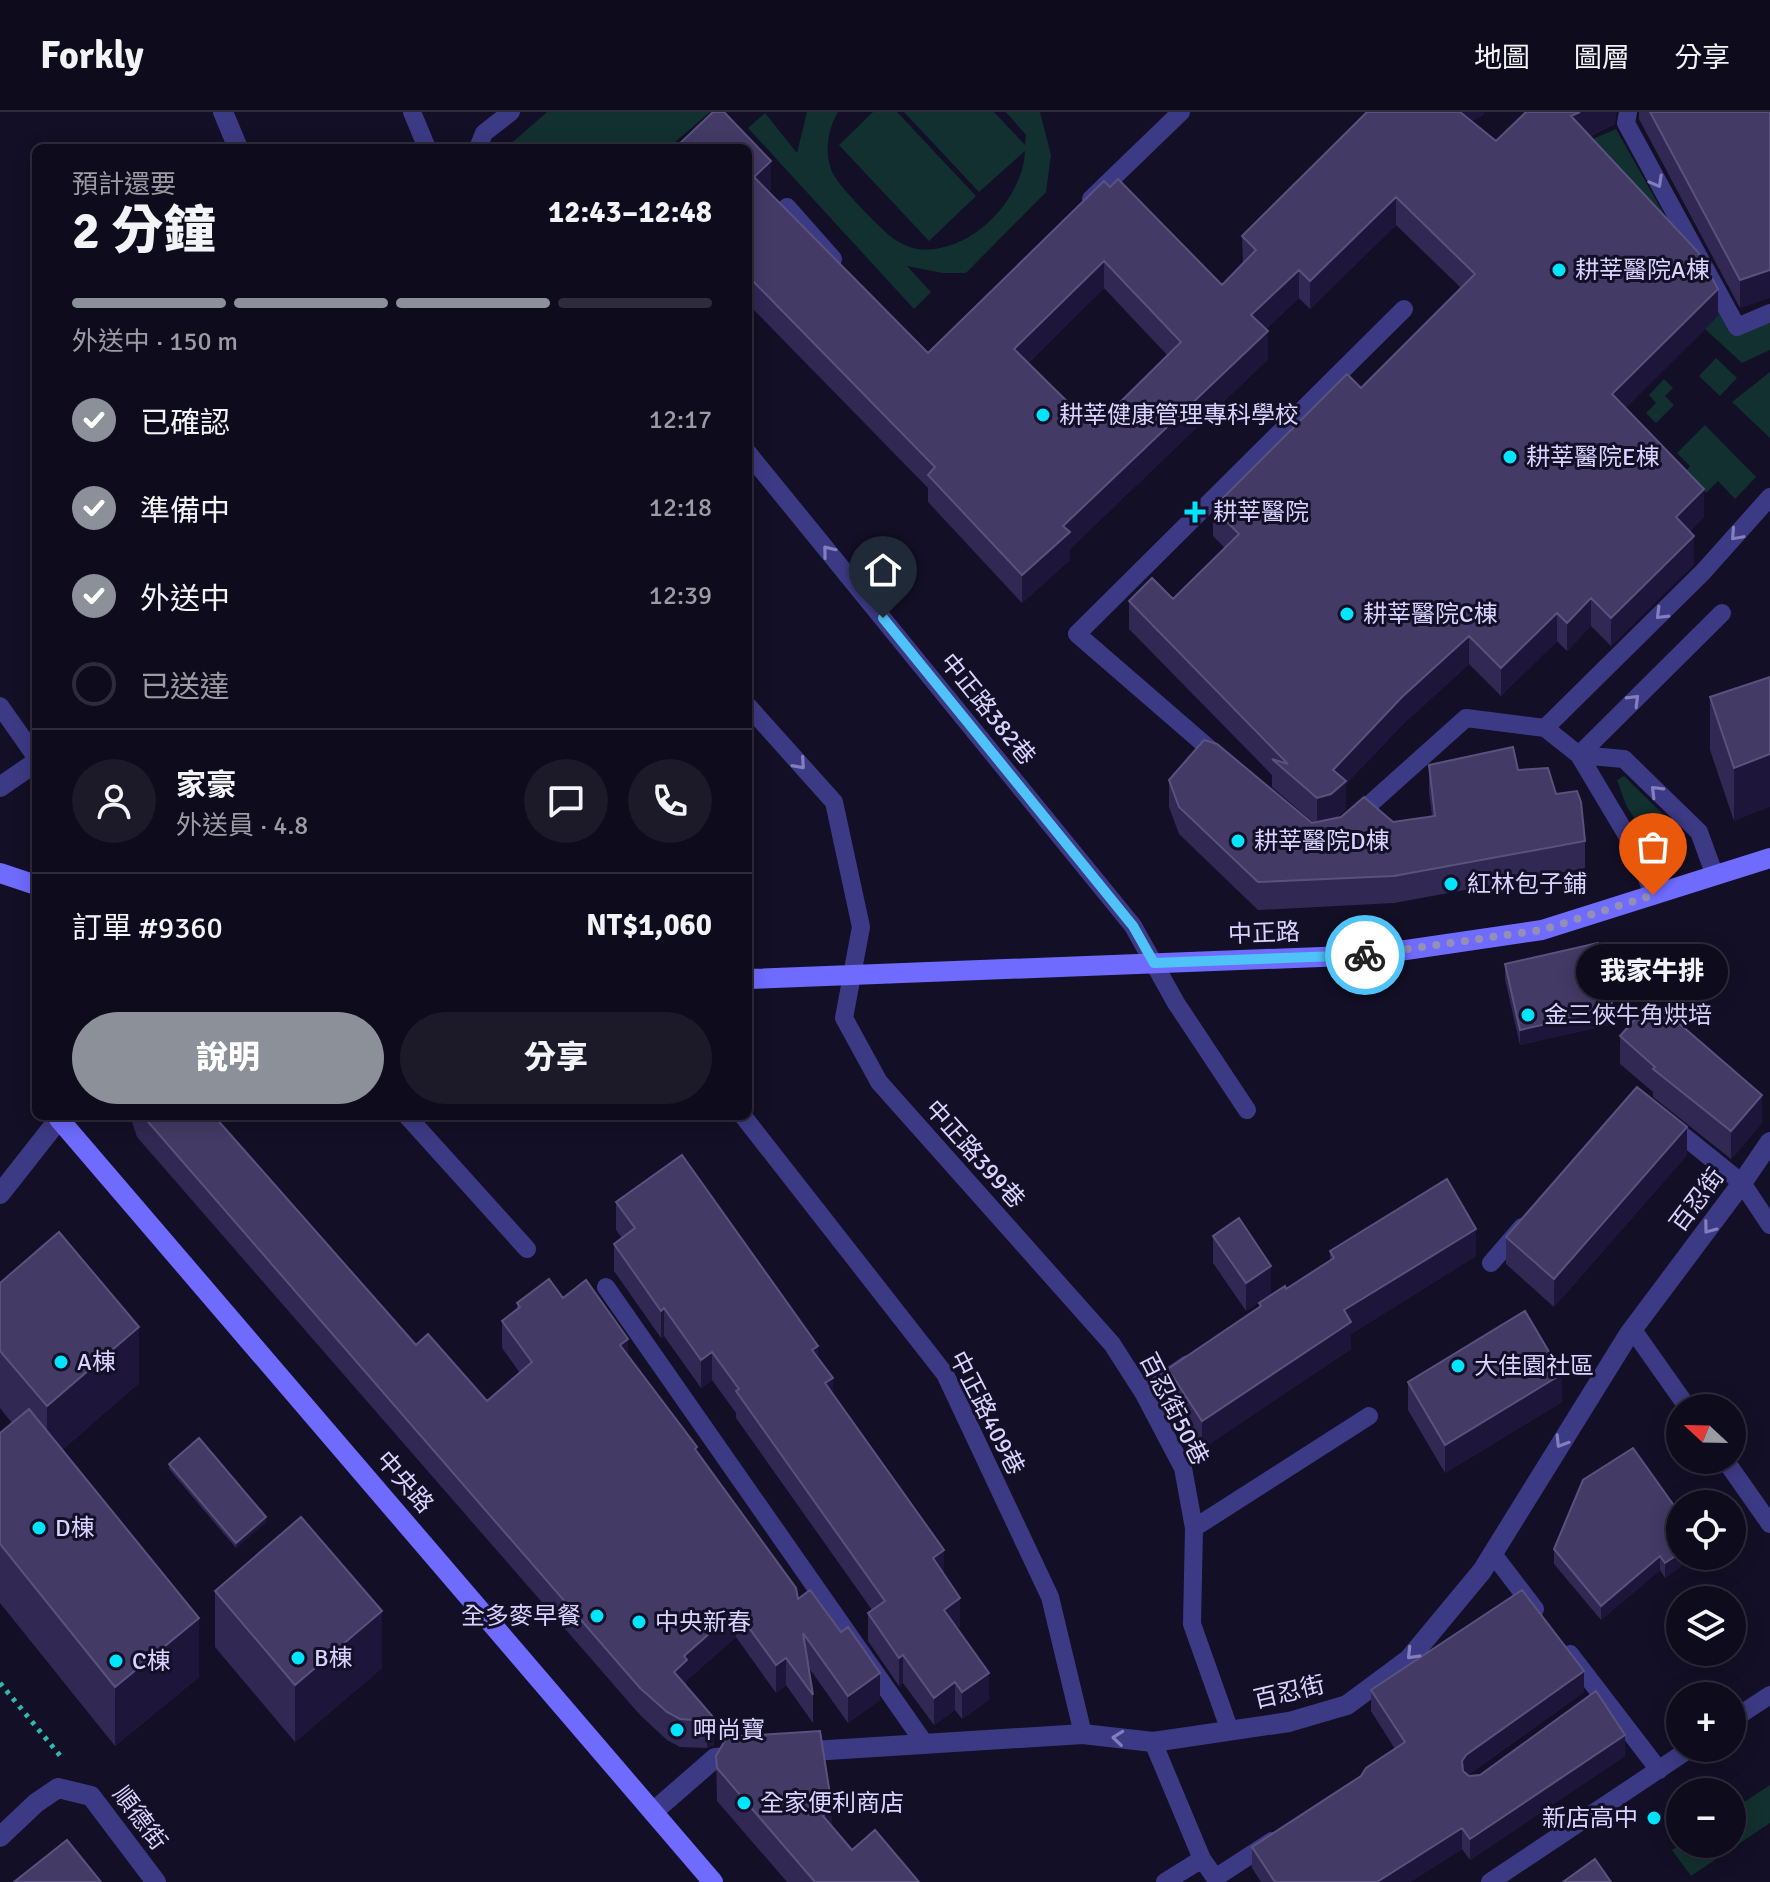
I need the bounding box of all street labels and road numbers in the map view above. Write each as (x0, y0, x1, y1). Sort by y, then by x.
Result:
street label: 中正路382巷 (934, 647, 1042, 771)
street label: 中正路 (1227, 917, 1301, 949)
street label: 中正路399巷 (919, 1094, 1031, 1214)
street label: 百忍街 (1663, 1162, 1731, 1238)
street label: 中正路409巷 (943, 1346, 1031, 1480)
street label: 百忍街50巷 (1133, 1348, 1215, 1470)
street label: 中央路 (370, 1445, 440, 1519)
street label: 百忍街 (1251, 1669, 1327, 1715)
street label: 順德街 (106, 1780, 174, 1856)

